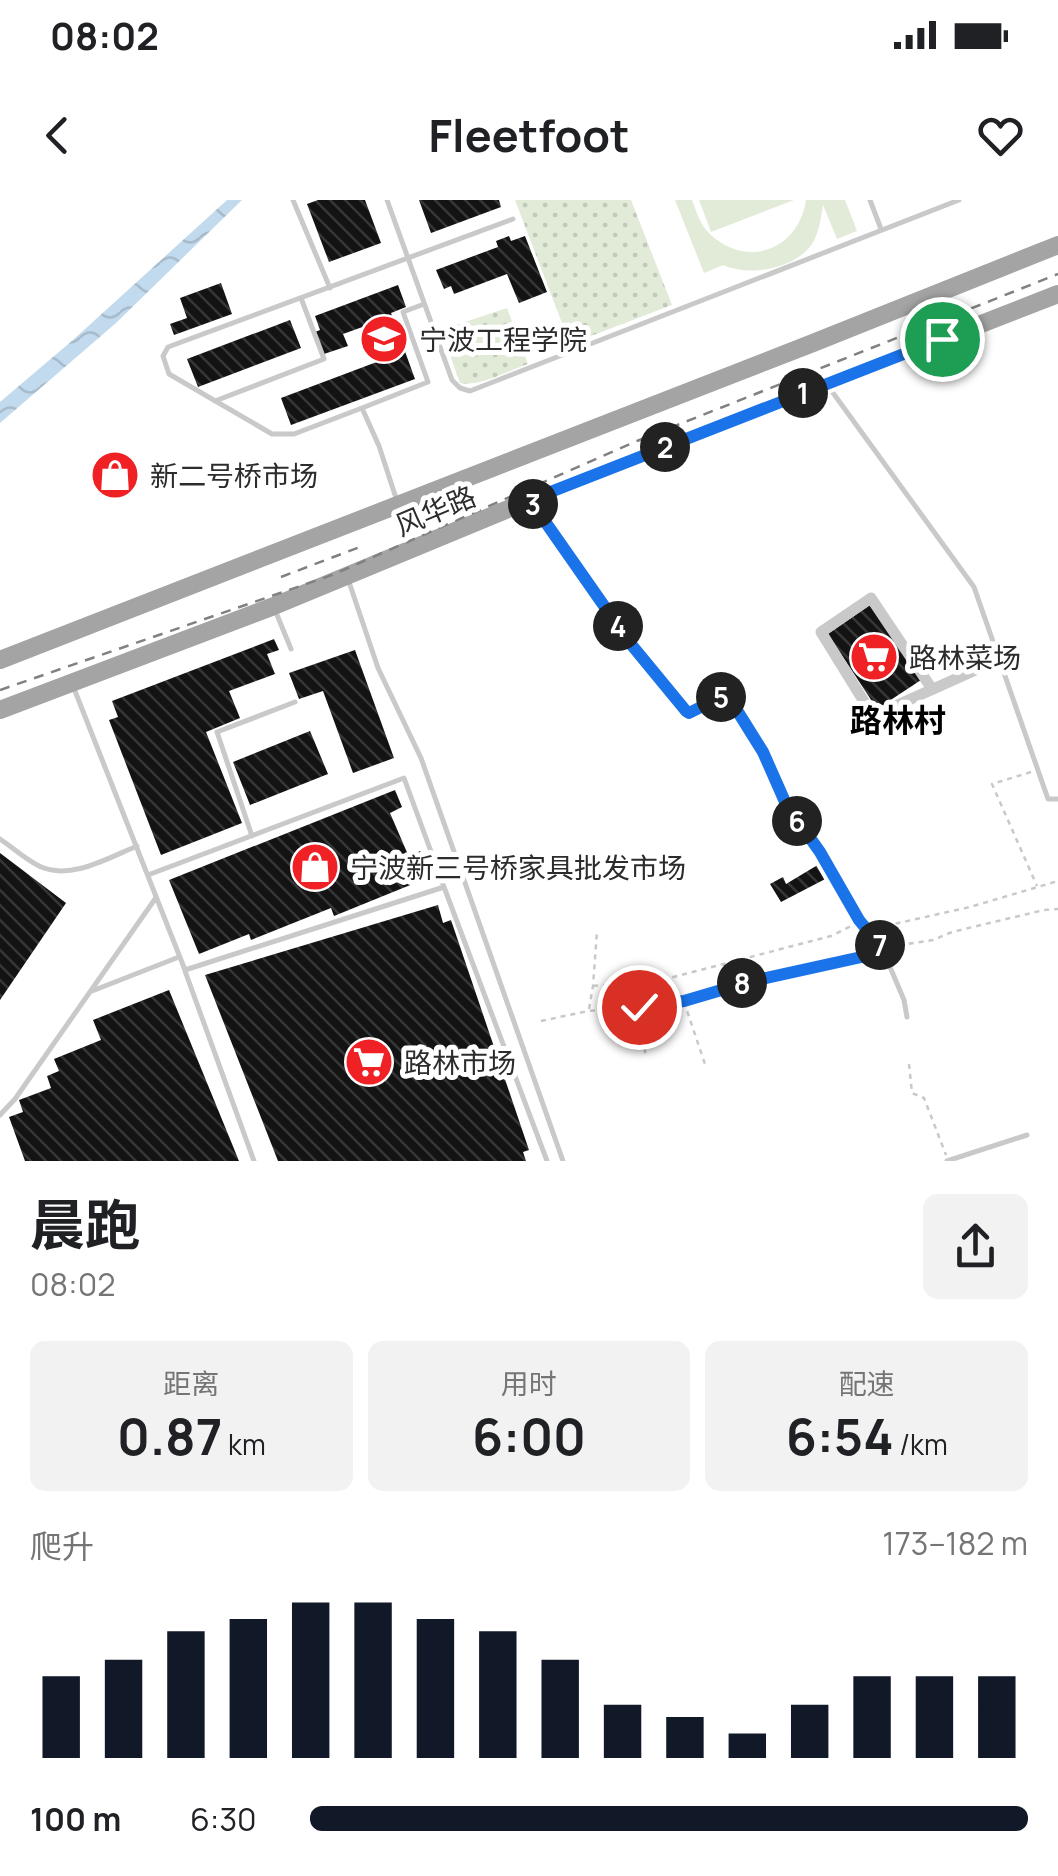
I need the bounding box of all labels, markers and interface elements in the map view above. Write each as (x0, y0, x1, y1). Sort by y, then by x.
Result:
text: 08:02 (50, 9, 159, 61)
text: Fleetfoot (428, 104, 630, 166)
icon: back (30, 108, 85, 163)
icon: heart (973, 108, 1028, 163)
pin (900, 297, 985, 382)
icon: arrive (915, 312, 970, 367)
school or university icon: 宁波工程学院 (358, 313, 410, 365)
place label: 宁波工程学院 (419, 320, 587, 358)
pin: 1 (778, 368, 828, 418)
text: 1 (797, 374, 809, 412)
pin: 2 (640, 422, 690, 472)
text: 2 (657, 428, 673, 466)
shop icon: 新二号桥市场 (89, 449, 141, 501)
place label: 新二号桥市场 (150, 456, 318, 494)
street label: 风华路 (389, 476, 481, 544)
pin: 3 (508, 479, 558, 529)
text: 3 (525, 485, 541, 523)
pin: 4 (593, 601, 643, 651)
text: 4 (609, 607, 627, 645)
supermarket icon: 路林菜场 (848, 631, 900, 683)
place label: 路林菜场 (909, 638, 1021, 676)
pin: 5 (696, 672, 746, 722)
text: 5 (713, 678, 729, 716)
district label: 路林村 (850, 698, 946, 742)
pin: 6 (772, 796, 822, 846)
text: 6 (788, 802, 806, 840)
shop icon: 宁波新三号桥家具批发市场 (289, 841, 341, 893)
place label: 宁波新三号桥家具批发市场 (350, 848, 686, 886)
pin: 7 (855, 920, 905, 970)
text: 7 (873, 926, 887, 964)
pin: 8 (717, 958, 767, 1008)
text: 8 (733, 964, 751, 1002)
pin (597, 965, 682, 1050)
icon: check (612, 980, 667, 1035)
supermarket icon: 路林市场 (343, 1036, 395, 1088)
place label: 路林市场 (404, 1043, 516, 1081)
text: 晨跑 (30, 1186, 140, 1262)
button: share (923, 1194, 1028, 1299)
text: 08:02 (30, 1262, 115, 1306)
text: 距离 (163, 1364, 219, 1402)
text: 用时 (501, 1364, 557, 1402)
text: 配速 (839, 1364, 895, 1402)
text: 0.87 (117, 1402, 222, 1470)
text: 6:00 (472, 1402, 586, 1470)
text: 6:54 (786, 1402, 894, 1470)
text: km (222, 1425, 266, 1463)
text: /km (894, 1425, 948, 1463)
text: 173–182 m (882, 1521, 1028, 1565)
text: 爬升 (30, 1524, 94, 1568)
text: 100 m (30, 1797, 121, 1841)
text: 6:30 (190, 1797, 257, 1841)

